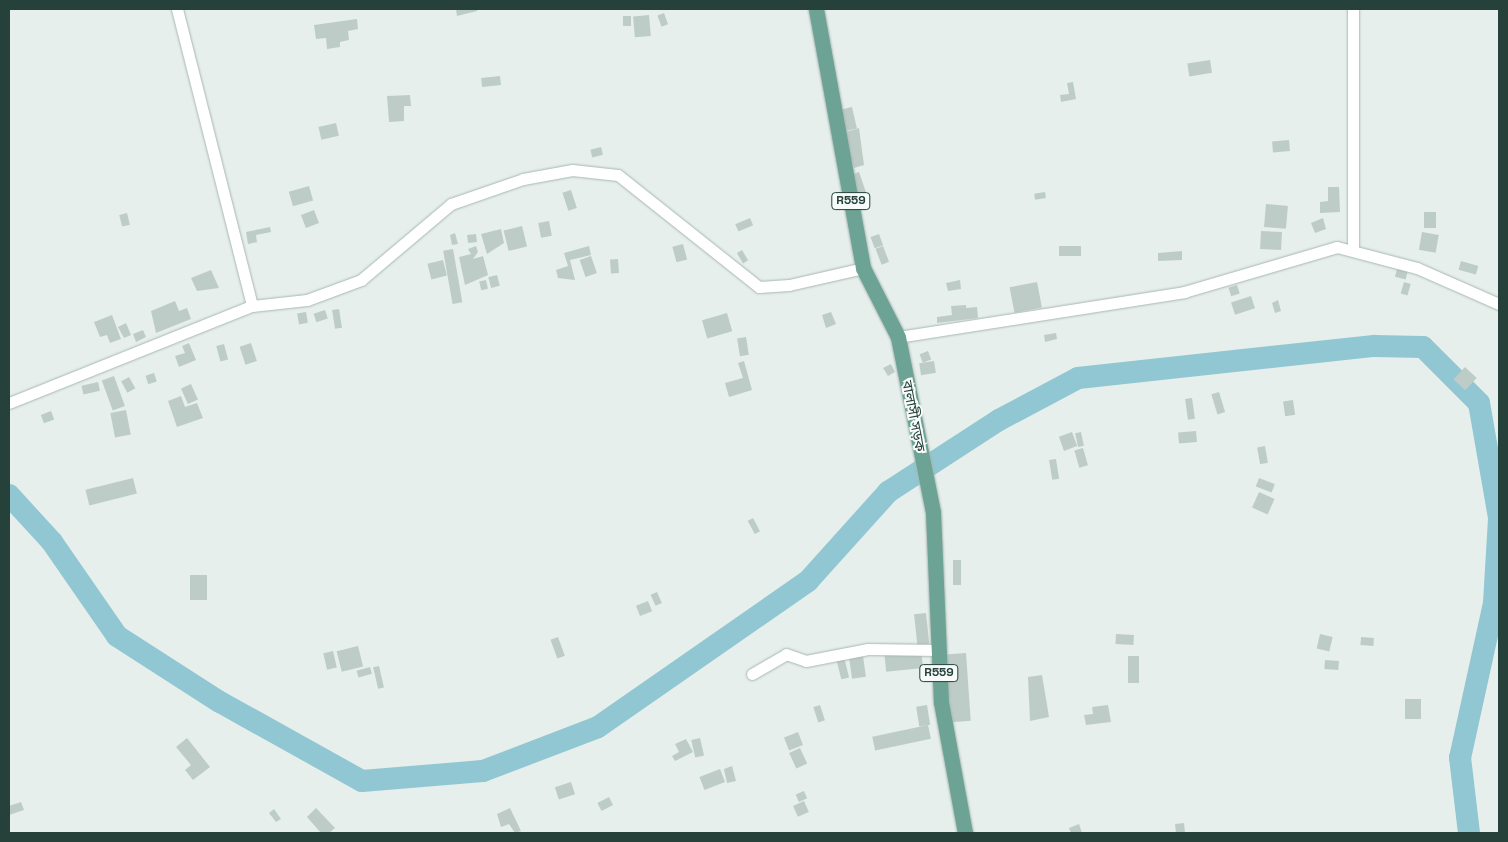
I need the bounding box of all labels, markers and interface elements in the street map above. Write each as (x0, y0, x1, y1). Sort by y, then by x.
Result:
road number: R559 (831, 192, 871, 210)
street label: বালাসী সড়ক (899, 379, 929, 453)
road number: R559 (919, 664, 959, 682)

